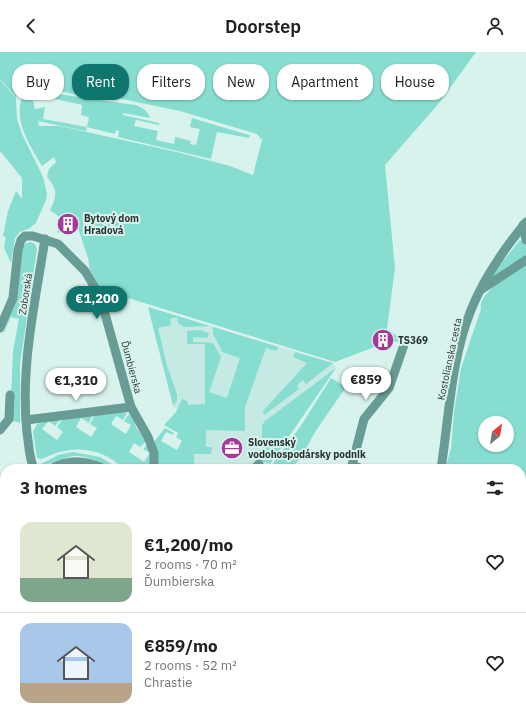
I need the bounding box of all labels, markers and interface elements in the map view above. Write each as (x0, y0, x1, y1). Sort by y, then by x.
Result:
icon: back (20, 15, 42, 37)
text: Doorstep (225, 15, 301, 38)
icon: person (484, 15, 506, 37)
chip: Buy (12, 64, 64, 100)
chip: Rent (72, 64, 129, 100)
chip: Filters (137, 64, 205, 100)
chip: New (213, 64, 269, 100)
chip: Apartment (277, 64, 373, 100)
chip: House (381, 64, 449, 100)
building icon: Bytový dom Hradová (55, 211, 81, 237)
place label: Bytový dom Hradová (84, 212, 139, 237)
street label: Zoborská (16, 272, 35, 316)
pin: €1,200 (64, 286, 130, 320)
text: €1,200 (75, 290, 119, 307)
street label: Kostolianska cesta (434, 316, 465, 401)
building icon: TS369 (370, 327, 396, 353)
place label: TS369 (398, 334, 428, 347)
street label: Ďumbierska (118, 339, 145, 396)
pin: €859 (342, 367, 390, 401)
pin: €1,310 (43, 368, 109, 402)
text: €859 (350, 371, 382, 388)
text: €1,310 (54, 372, 98, 389)
north arrow (478, 416, 514, 452)
map controls (478, 416, 514, 452)
office icon: Slovenský vodohospodársky podnik (219, 435, 245, 461)
place label: Slovenský vodohospodársky podnik (248, 436, 366, 461)
text: 3 homes (20, 477, 87, 499)
icon: filters (484, 477, 506, 499)
text: €1,200/mo (144, 534, 233, 556)
icon: home (52, 538, 100, 586)
icon: heart (484, 551, 506, 573)
text: 2 rooms · 70 m² (144, 556, 237, 573)
text: Ďumbierska (144, 573, 214, 590)
text: €859/mo (144, 635, 218, 657)
icon: home (52, 639, 100, 687)
icon: heart (484, 652, 506, 674)
text: 2 rooms · 52 m² (144, 657, 237, 674)
text: Chrastie (144, 674, 192, 691)

